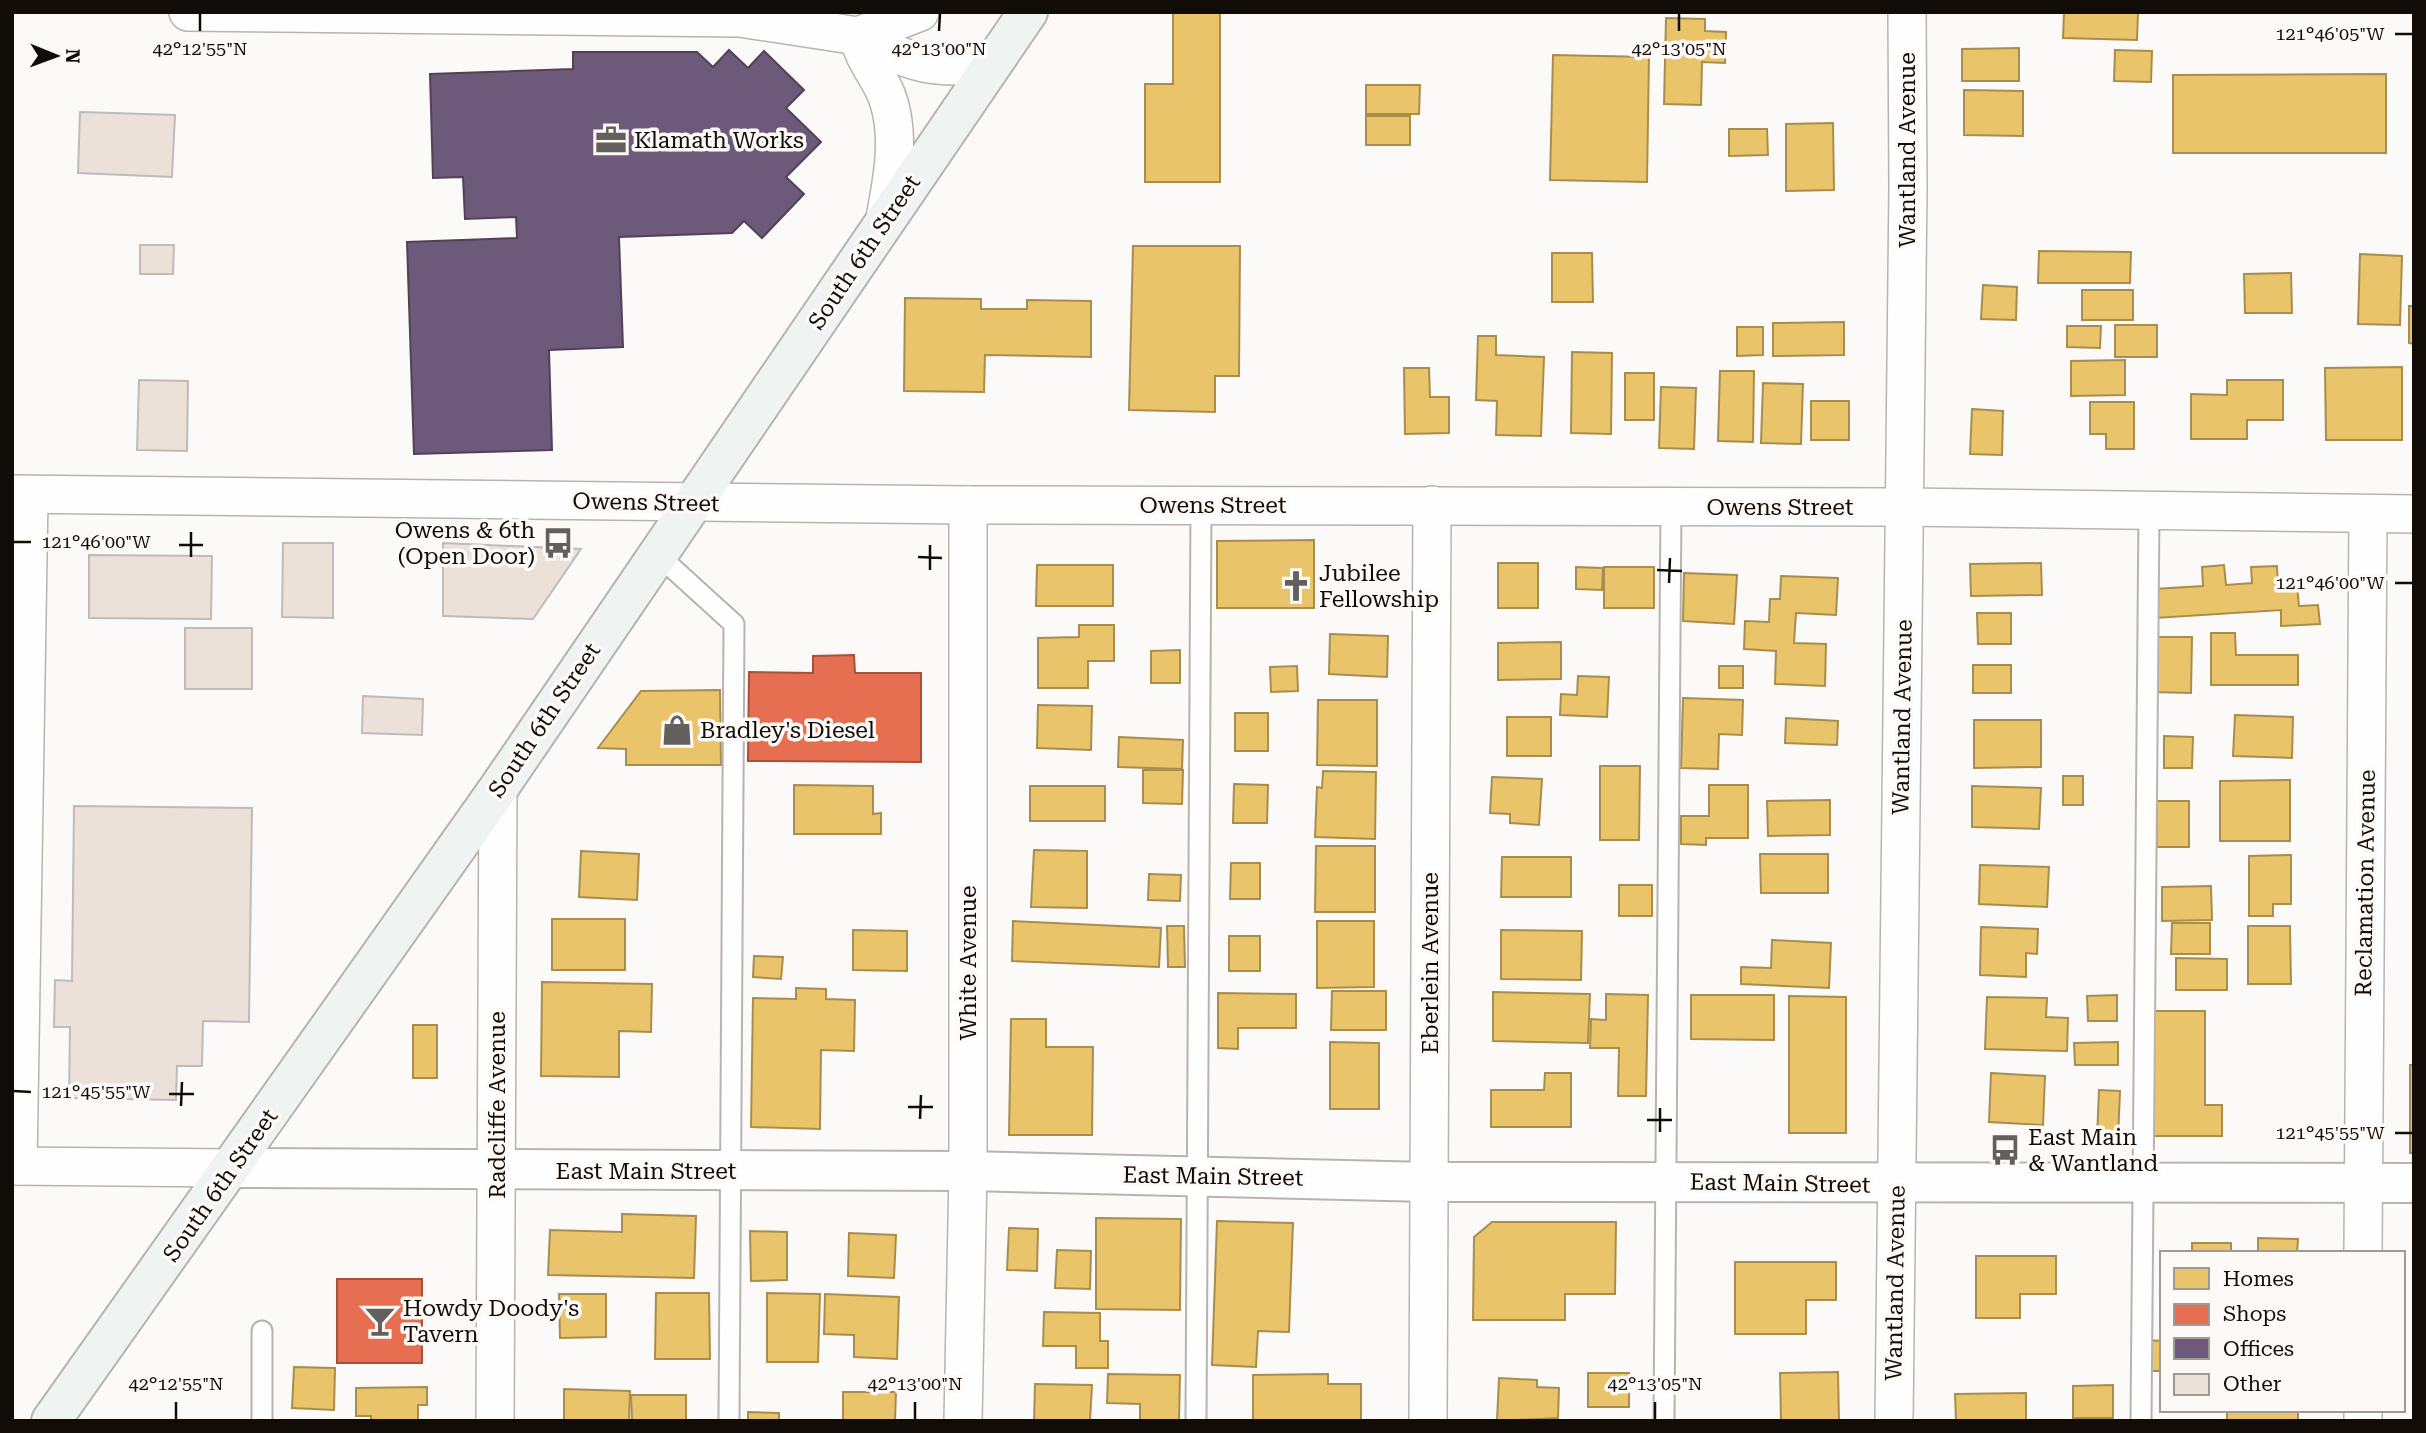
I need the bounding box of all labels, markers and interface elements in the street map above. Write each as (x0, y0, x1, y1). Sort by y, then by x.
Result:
north arrow (21, 21, 91, 91)
text: 121°46'05"W (2276, 23, 2385, 44)
text: 42°12'55"N (153, 38, 247, 59)
text: 42°13'00"N (892, 38, 986, 59)
text: 42°13'05"N (1632, 38, 1726, 59)
text: N (61, 49, 84, 64)
street label: Wantland Avenue (1894, 52, 1921, 248)
office icon: Klamath Works (594, 123, 628, 157)
place label: Klamath Works (634, 127, 804, 154)
street label: South 6th Street (803, 170, 926, 335)
street label: Owens Street (572, 488, 720, 517)
street label: Owens Street (1139, 492, 1287, 519)
street label: Owens Street (1706, 494, 1854, 521)
place label: Owens & 6th (Open Door) (395, 517, 535, 570)
bus stop icon: Owens & 6th (Open Door) (541, 526, 575, 560)
text: 121°46'00"W (42, 531, 151, 552)
place label: Jubilee Fellowship (1319, 560, 1439, 613)
church icon: Jubilee Fellowship (1279, 569, 1313, 603)
text: 121°46'00"W (2276, 572, 2385, 593)
street label: Wantland Avenue (1887, 619, 1918, 815)
street label: South 6th Street (483, 638, 606, 803)
shop icon: Bradley's Diesel (660, 713, 694, 747)
place label: Bradley's Diesel (700, 717, 875, 744)
street label: Reclamation Avenue (2350, 769, 2381, 997)
street label: Eberlein Avenue (1417, 872, 1444, 1054)
street label: White Avenue (955, 885, 982, 1041)
street label: Radcliffe Avenue (484, 1011, 511, 1199)
text: 121°45'55"W (42, 1081, 151, 1102)
street label: South 6th Street (158, 1103, 283, 1267)
text: 121°45'55"W (2276, 1122, 2385, 1143)
place label: East Main & Wantland (2028, 1124, 2159, 1177)
bus stop icon: East Main & Wantland (1988, 1133, 2022, 1167)
street label: East Main Street (556, 1158, 737, 1185)
street label: East Main Street (1122, 1161, 1304, 1192)
street label: East Main Street (1689, 1168, 1871, 1199)
street label: Wantland Avenue (1880, 1185, 1911, 1381)
legend (2160, 1251, 2405, 1412)
text: Homes (2223, 1267, 2294, 1291)
place label: Howdy Doody's Tavern (403, 1295, 579, 1348)
text: Shops (2223, 1302, 2286, 1326)
bar icon: Howdy Doody's Tavern (363, 1304, 397, 1338)
text: Offices (2223, 1337, 2294, 1361)
text: Other (2223, 1372, 2282, 1396)
text: 42°12'55"N (129, 1373, 223, 1394)
text: 42°13'00"N (868, 1373, 962, 1394)
text: 42°13'05"N (1608, 1373, 1702, 1394)

